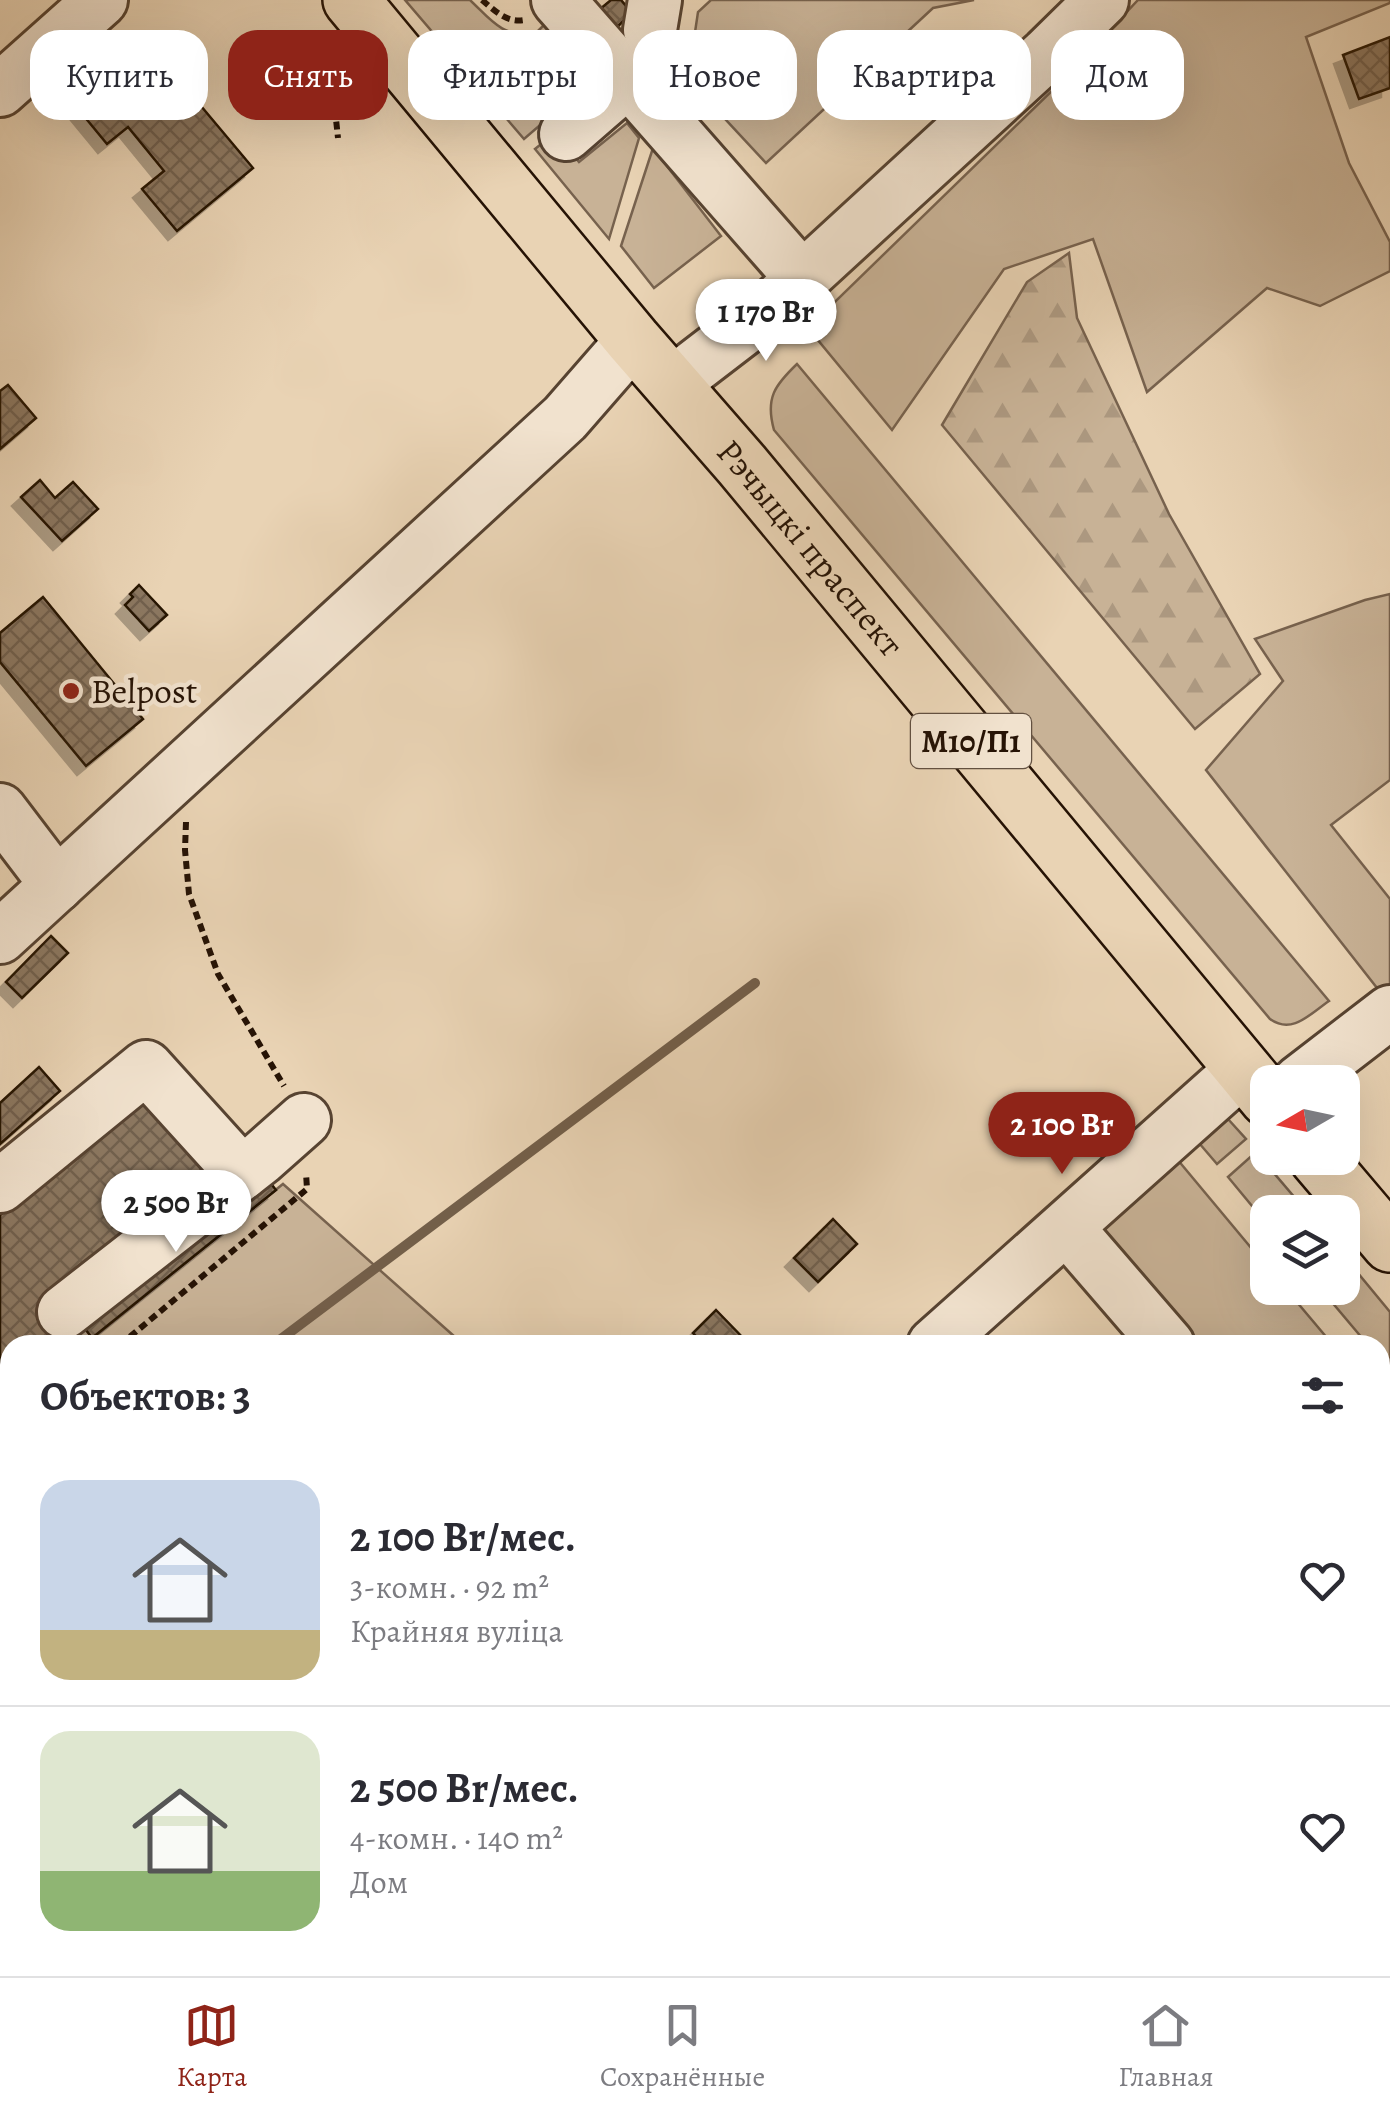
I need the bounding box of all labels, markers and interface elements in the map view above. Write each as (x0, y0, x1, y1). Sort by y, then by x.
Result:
chip: Купить (30, 30, 208, 120)
chip: Снять (228, 30, 388, 120)
chip: Фильтры (408, 30, 613, 120)
chip: Новое (633, 30, 797, 120)
chip: Квартира (817, 30, 1031, 120)
chip: Дом (1051, 30, 1184, 120)
pin: 1 170 Br (663, 279, 869, 364)
text: 1 170 Br (718, 289, 814, 333)
street label: Рэчыцкі праспект (706, 429, 915, 667)
place label: Belpost (91, 667, 197, 715)
marker: Belpost (60, 680, 82, 702)
road number: М10/П1 (911, 714, 1031, 768)
north arrow (1250, 1065, 1360, 1175)
map controls (1250, 1065, 1360, 1305)
pin: 2 100 Br (959, 1092, 1165, 1177)
text: 2 100 Br (1010, 1102, 1114, 1146)
pin: 2 500 Br (73, 1170, 279, 1255)
text: 2 500 Br (123, 1180, 229, 1224)
button: layers (1250, 1195, 1360, 1305)
text: Объектов: 3 (40, 1367, 251, 1424)
icon: filters (1295, 1368, 1350, 1423)
text: 2 100 Br/мес. (350, 1508, 576, 1565)
icon: home (120, 1520, 240, 1640)
icon: heart (1295, 1553, 1350, 1608)
text: 3-комн. · 92 m² (350, 1565, 549, 1609)
text: Крайняя вуліца (350, 1609, 563, 1653)
text: 2 500 Br/мес. (350, 1759, 579, 1816)
icon: home (120, 1771, 240, 1891)
icon: heart (1295, 1804, 1350, 1859)
text: 4-комн. · 140 m² (350, 1816, 563, 1860)
text: Дом (350, 1860, 408, 1904)
tab: Карта (177, 1998, 247, 2096)
tab: Сохранённые (600, 1998, 765, 2096)
tab: Главная (1118, 1998, 1213, 2096)

